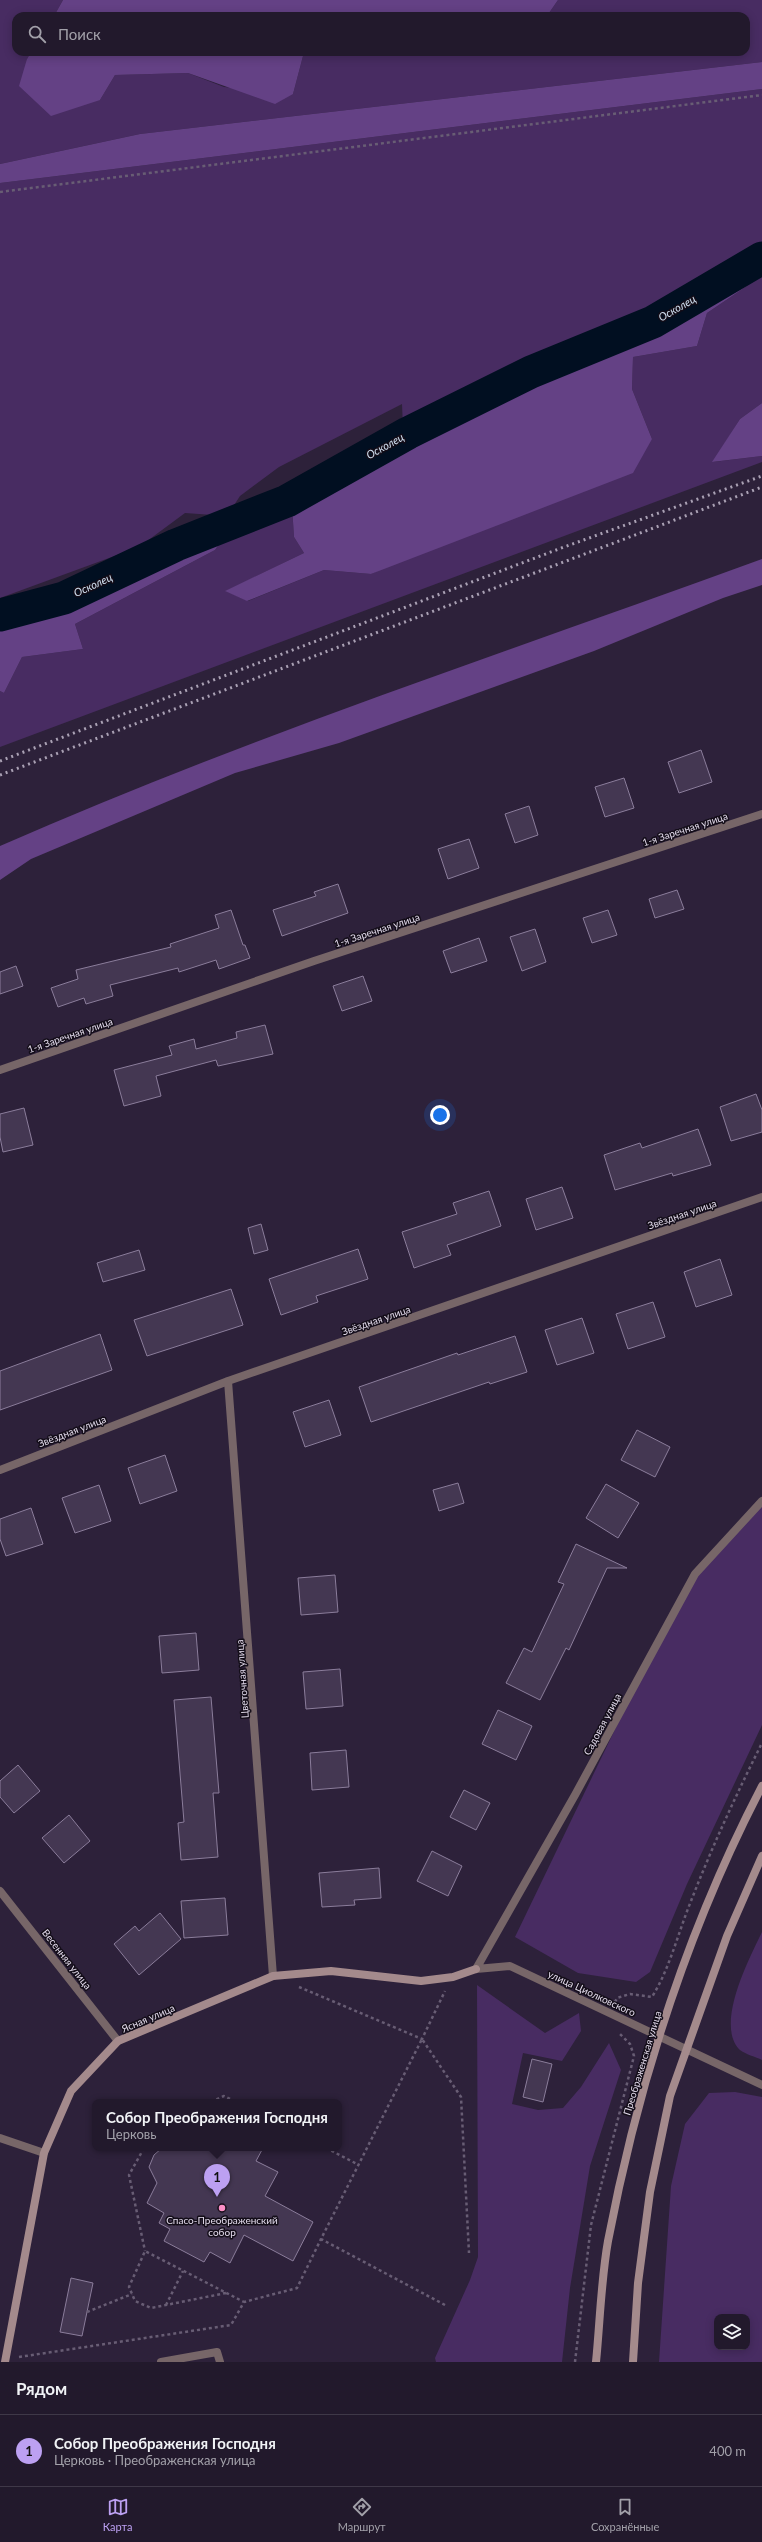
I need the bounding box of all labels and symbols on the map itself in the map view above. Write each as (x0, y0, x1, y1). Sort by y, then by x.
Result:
water label: Осколец (656, 292, 698, 323)
water label: Осколец (364, 430, 406, 461)
water label: Осколец (71, 570, 114, 599)
street label: 1-я Заречная улица (641, 810, 729, 848)
street label: 1-я Заречная улица (333, 911, 421, 949)
street label: 1-я Заречная улица (26, 1015, 114, 1055)
your location (430, 1105, 450, 1125)
street label: Звёздная улица (646, 1197, 718, 1231)
street label: Звёздная улица (340, 1303, 412, 1337)
street label: Звёздная улица (36, 1413, 108, 1449)
street label: Цветочная улица (233, 1639, 251, 1719)
street label: Садовая улица (581, 1691, 623, 1757)
street label: Весенняя улица (40, 1927, 94, 1991)
street label: улица Циолковского (546, 1967, 638, 2019)
street label: Ясная улица (119, 2001, 176, 2035)
street label: Преображенская улица (620, 2009, 664, 2117)
pin: 1 (204, 2164, 230, 2197)
marker: Спасо-Преображенский собор (217, 2203, 227, 2213)
place label: Спасо-Преображенский собор (166, 2214, 278, 2238)

